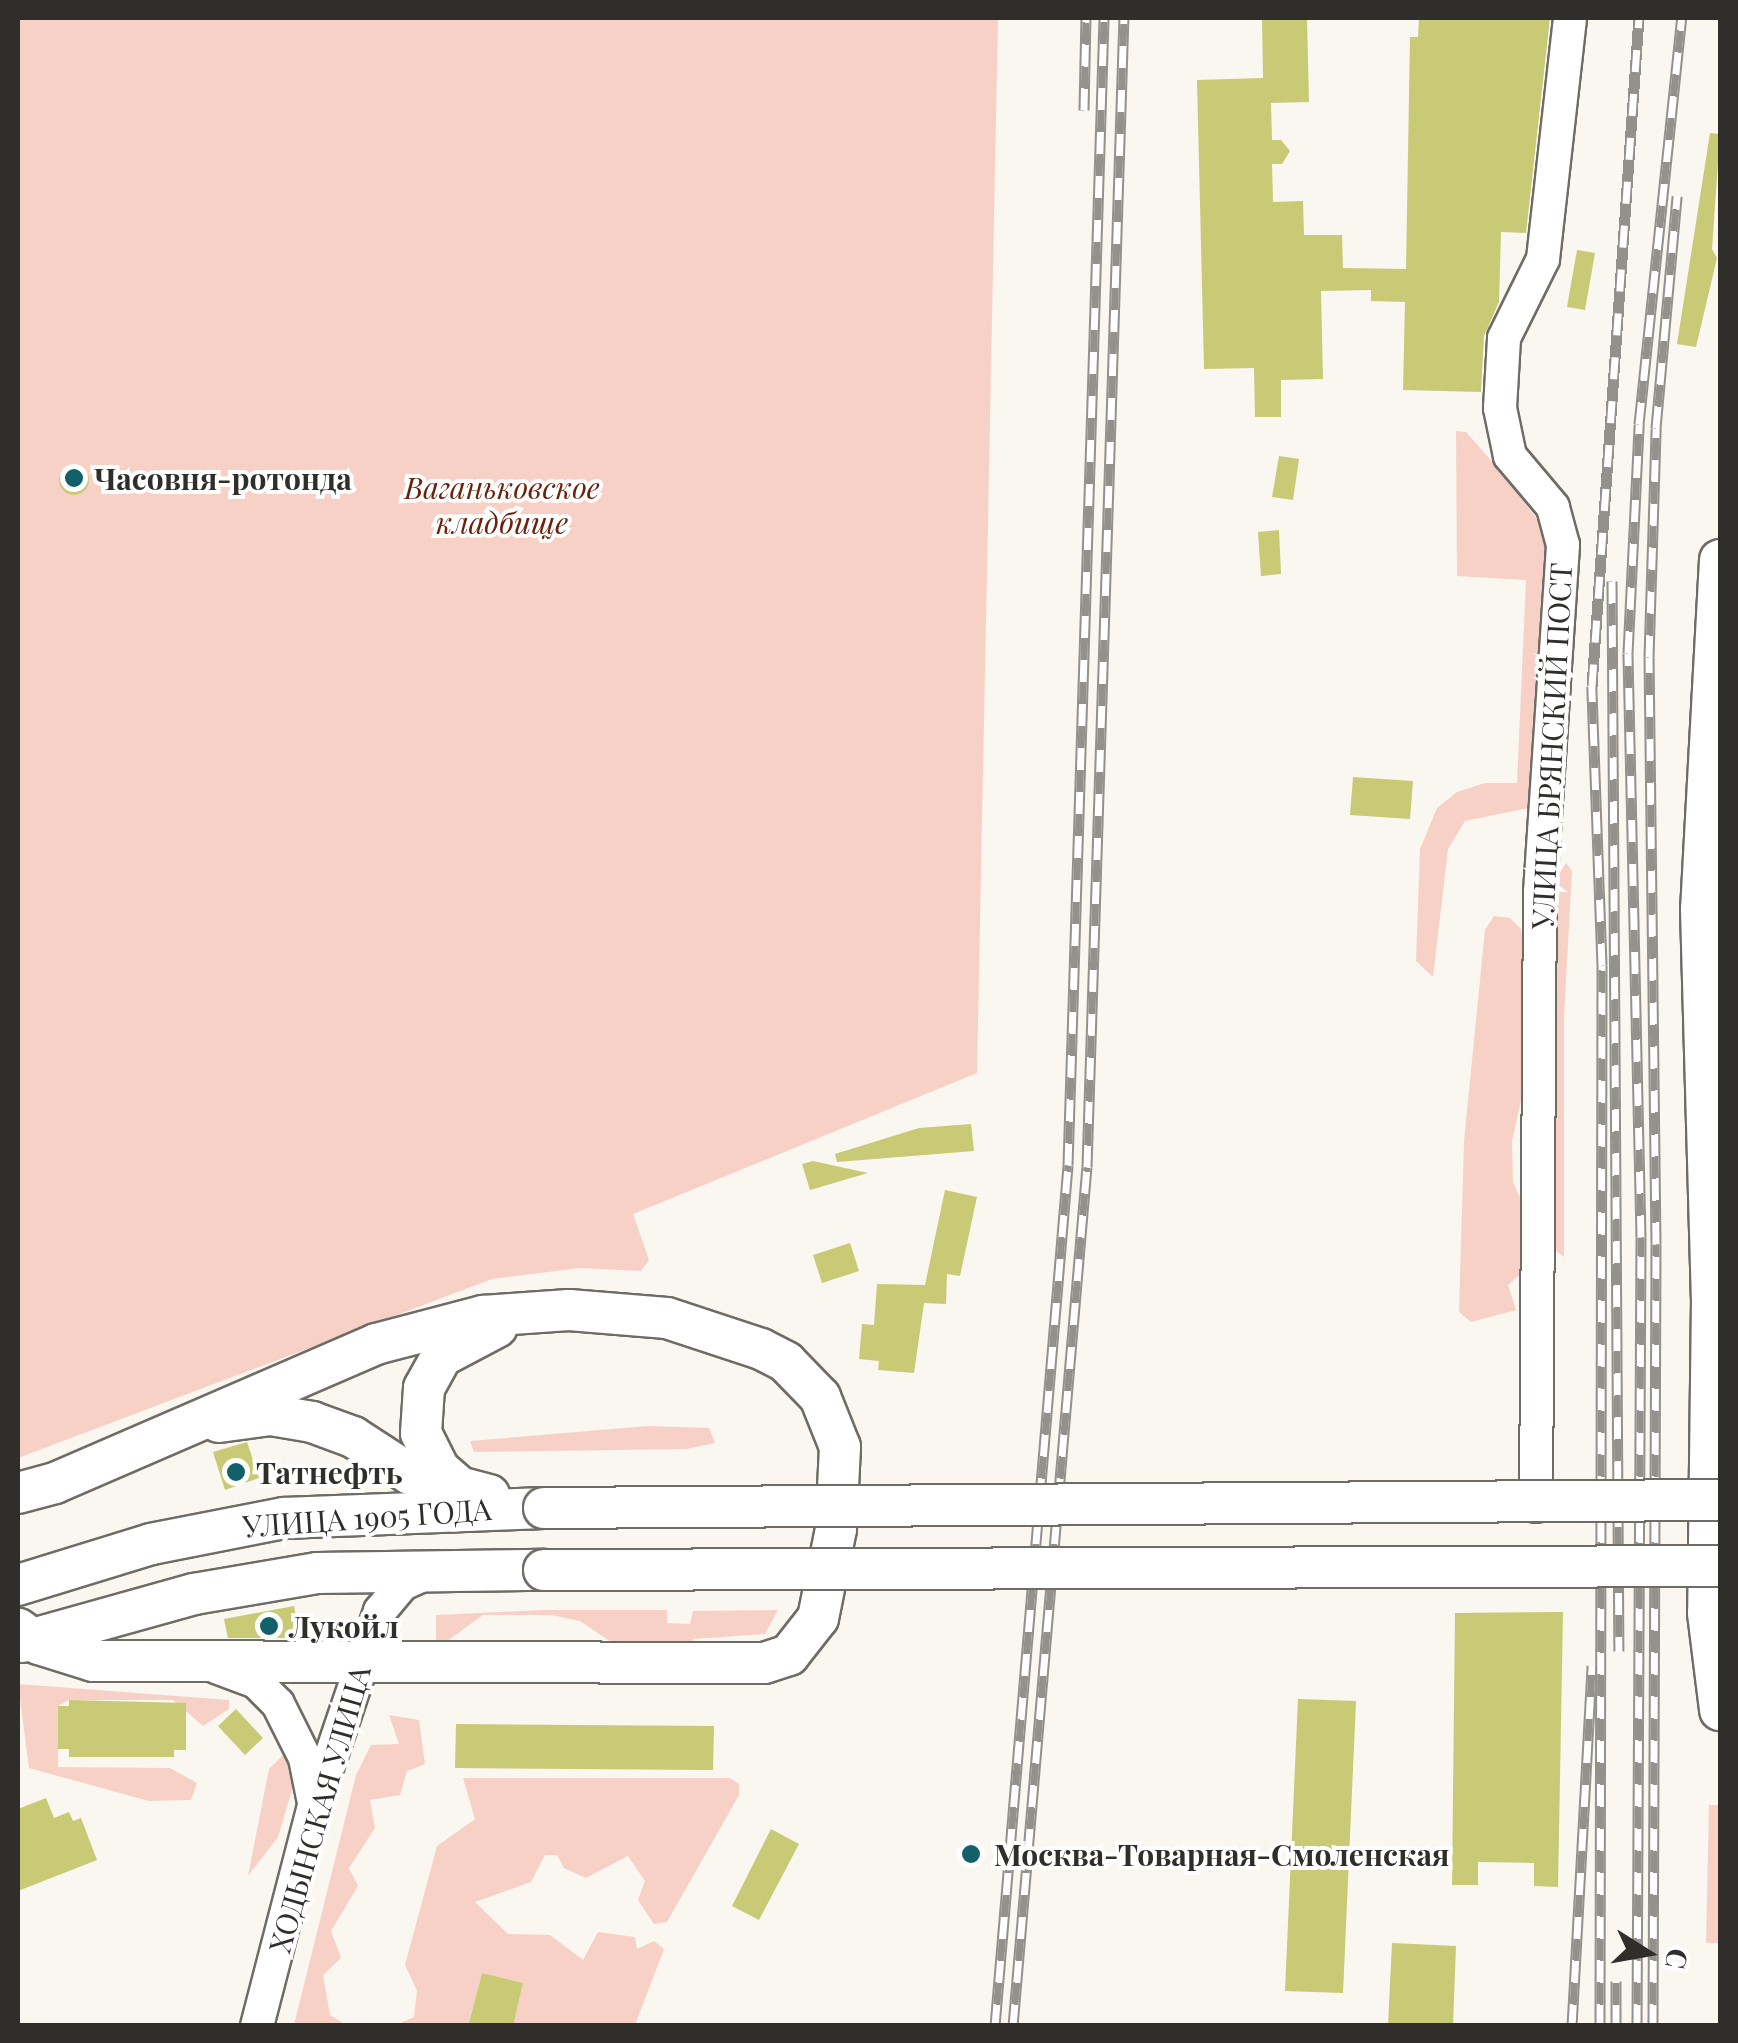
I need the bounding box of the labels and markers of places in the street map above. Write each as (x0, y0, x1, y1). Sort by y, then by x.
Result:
place label: Часовня-ротонда (94, 460, 352, 496)
marker: Часовня-ротонда (63, 467, 85, 489)
place label: Татнефть (256, 1454, 402, 1490)
marker: Татнефть (225, 1461, 247, 1483)
place label: Лукойл (289, 1608, 399, 1644)
marker: Лукойл (258, 1615, 280, 1637)
place label: Москва-Товарная-Смоленская (994, 1836, 1449, 1872)
marker: Москва-Товарная-Смоленская (958, 1841, 984, 1867)

